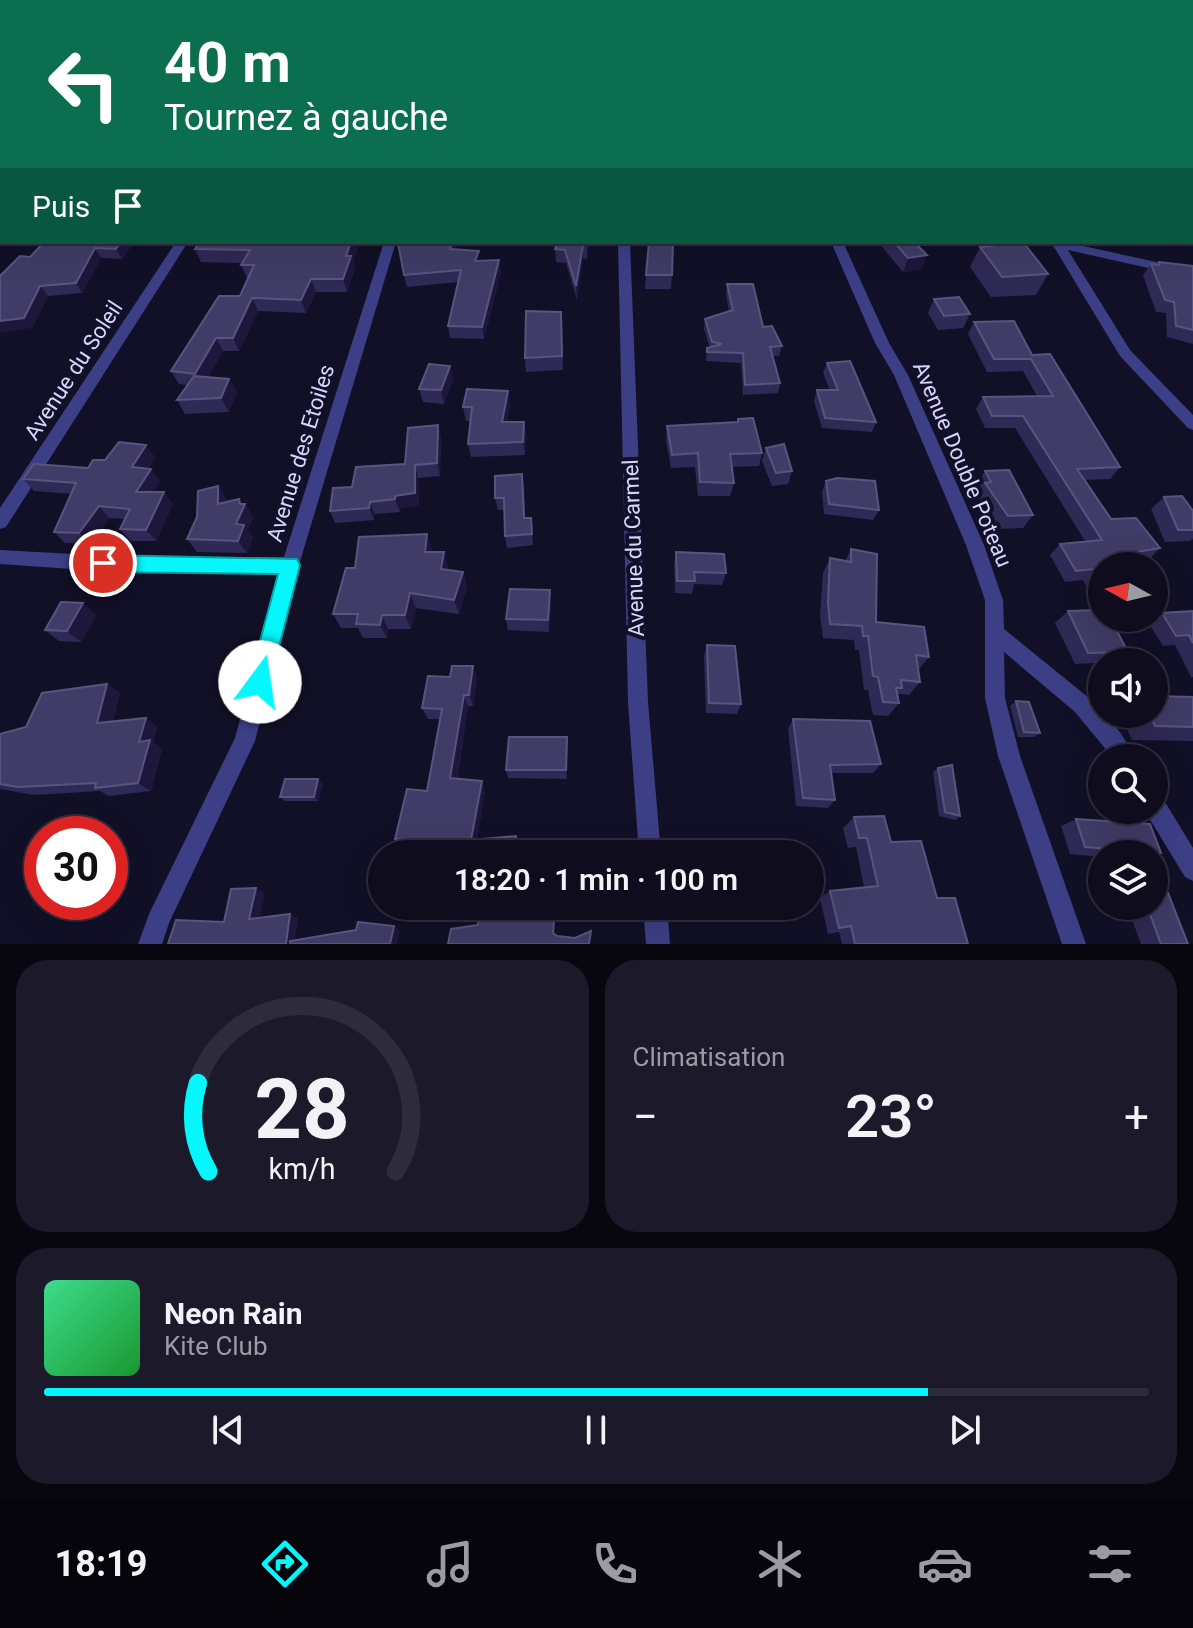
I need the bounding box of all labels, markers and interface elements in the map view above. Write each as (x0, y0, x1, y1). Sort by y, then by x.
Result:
text: 40 m (164, 30, 291, 96)
icon: left (32, 32, 136, 136)
text: Tournez à gauche (164, 97, 448, 139)
icon: arrive (106, 184, 150, 228)
text: Puis (32, 189, 90, 224)
street label: Avenue du Soleil (19, 296, 128, 444)
street label: Avenue Double Poteau (908, 358, 1017, 571)
street label: Avenue des Etoiles (262, 361, 339, 545)
street label: Avenue du Carmel (618, 459, 649, 637)
pin (69, 529, 137, 597)
icon: arrive (81, 541, 125, 585)
north arrow (1088, 552, 1168, 632)
map controls (1088, 552, 1168, 920)
position arrow (218, 640, 302, 724)
button: sound (1088, 648, 1168, 728)
button: search (1088, 744, 1168, 824)
speed limit sign: 30 (24, 816, 128, 920)
button: layers (1088, 840, 1168, 920)
text: 18:20 · 1 min · 100 m (454, 862, 738, 897)
text: Climatisation (633, 1042, 785, 1072)
text: 28 (255, 1061, 350, 1158)
text: 23° (845, 1081, 937, 1152)
text: − (633, 1091, 658, 1143)
text: + (1124, 1091, 1149, 1143)
text: km/h (269, 1152, 336, 1186)
text: Neon Rain (164, 1296, 303, 1331)
text: Kite Club (164, 1331, 268, 1361)
icon: previous (206, 1408, 250, 1452)
icon: pause (574, 1408, 618, 1452)
icon: next (943, 1408, 987, 1452)
icon: directions (257, 1536, 313, 1592)
icon: music (422, 1536, 478, 1592)
icon: phone (587, 1536, 643, 1592)
icon: climate (752, 1536, 808, 1592)
icon: car (917, 1536, 973, 1592)
icon: filters (1082, 1536, 1138, 1592)
text: 18:19 (55, 1543, 147, 1585)

